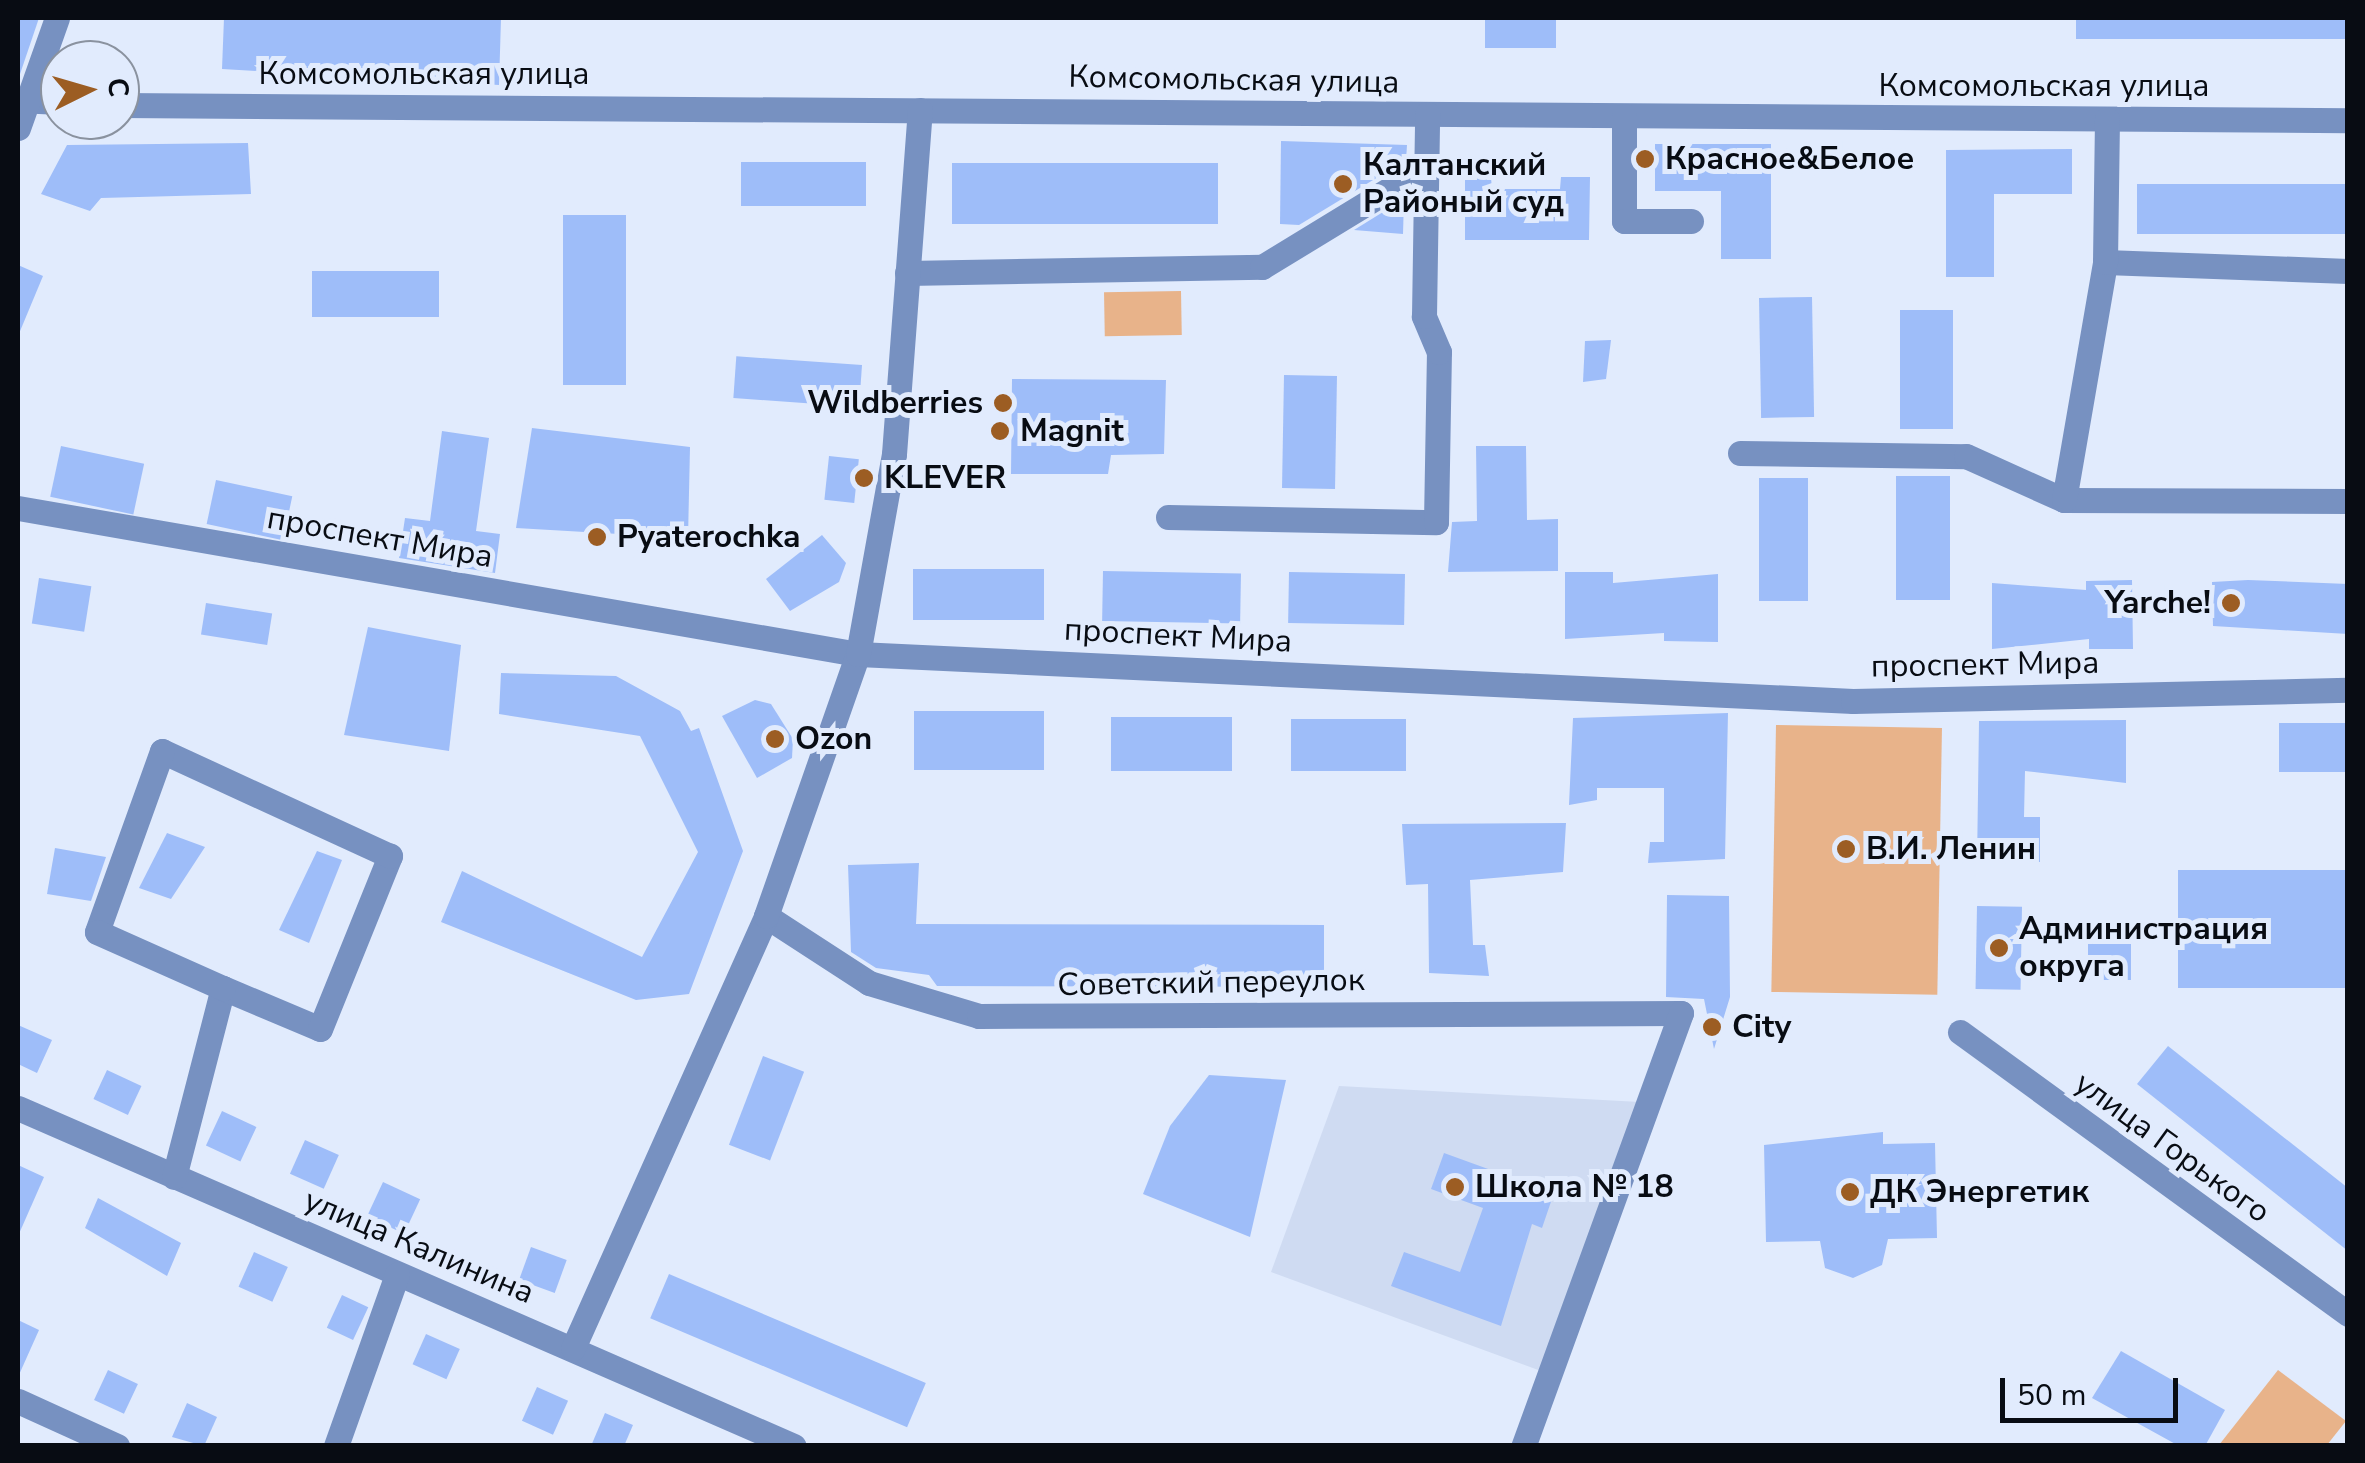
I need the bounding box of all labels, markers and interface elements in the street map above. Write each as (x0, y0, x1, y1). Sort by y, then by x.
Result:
north arrow (40, 40, 140, 140)
street label: Комсомольская улица (258, 55, 590, 93)
street label: Комсомольская улица (1068, 58, 1400, 102)
street label: Комсомольская улица (1878, 67, 2210, 105)
text: С (98, 76, 138, 99)
place label: Красное&Белое (1665, 140, 1914, 178)
place label: Калтанский Районый суд (1363, 147, 1564, 222)
marker: Красное&Белое (1634, 148, 1656, 170)
marker: Калтанский Районый суд (1332, 173, 1354, 195)
place label: Wildberries (807, 384, 983, 422)
marker: Wildberries (992, 392, 1014, 414)
place label: Magnit (1020, 412, 1124, 450)
marker: Magnit (989, 420, 1011, 442)
place label: KLEVER (884, 459, 1006, 497)
marker: KLEVER (853, 467, 875, 489)
street label: проспект Мира (264, 499, 496, 577)
place label: Pyaterochka (617, 518, 801, 556)
marker: Pyaterochka (586, 526, 608, 548)
place label: Yarche! (2105, 584, 2211, 622)
marker: Yarche! (2220, 592, 2242, 614)
street label: проспект Мира (1063, 611, 1293, 661)
street label: проспект Мира (1870, 644, 2100, 686)
place label: Ozon (795, 720, 872, 758)
marker: Ozon (764, 728, 786, 750)
place label: В.И. Ленин (1866, 830, 2036, 868)
marker: В.И. Ленин (1835, 838, 1857, 860)
place label: Администрация округа (2019, 911, 2268, 986)
marker: Администрация округа (1988, 937, 2010, 959)
street label: Советский переулок (1057, 961, 1365, 1005)
place label: City (1732, 1008, 1791, 1046)
marker: City (1701, 1016, 1723, 1038)
street label: улица Горького (2067, 1064, 2277, 1232)
place label: Школа № 18 (1475, 1168, 1674, 1206)
place label: ДК Энергетик (1870, 1173, 2089, 1211)
marker: Школа № 18 (1444, 1176, 1466, 1198)
street label: улица Калинина (298, 1181, 540, 1313)
marker: ДК Энергетик (1839, 1181, 1861, 1203)
scale bar (2005, 1358, 2182, 1420)
text: 50 m (2017, 1375, 2086, 1416)

